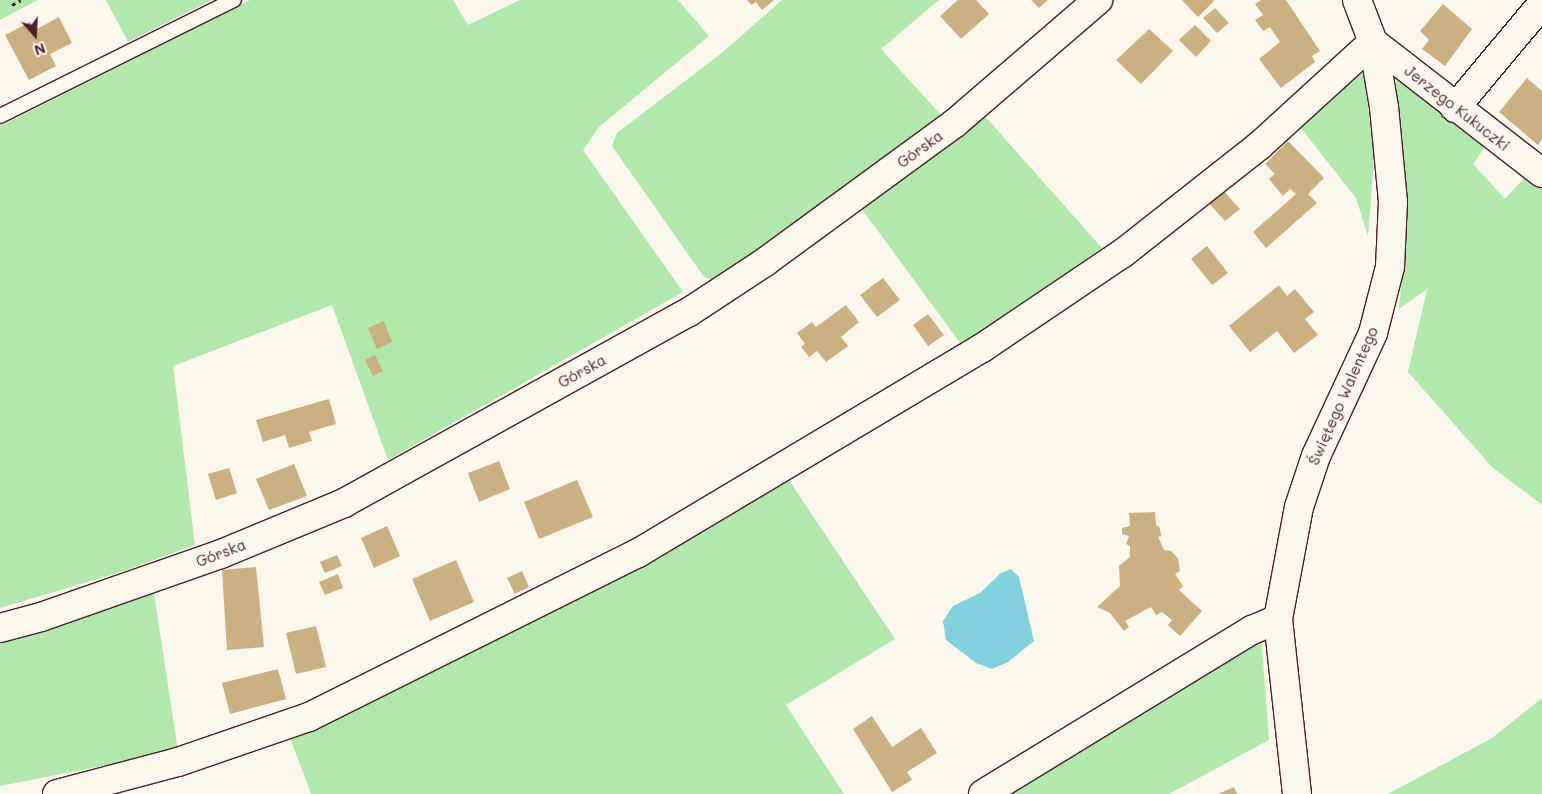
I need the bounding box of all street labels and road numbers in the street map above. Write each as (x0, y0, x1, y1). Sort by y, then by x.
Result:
street label: Jerzego Kukuczki (1401, 61, 1513, 155)
street label: Górska (894, 126, 946, 172)
street label: Świętego Walentego (1304, 324, 1382, 468)
street label: Górska (555, 350, 609, 392)
street label: Górska (193, 535, 249, 571)

